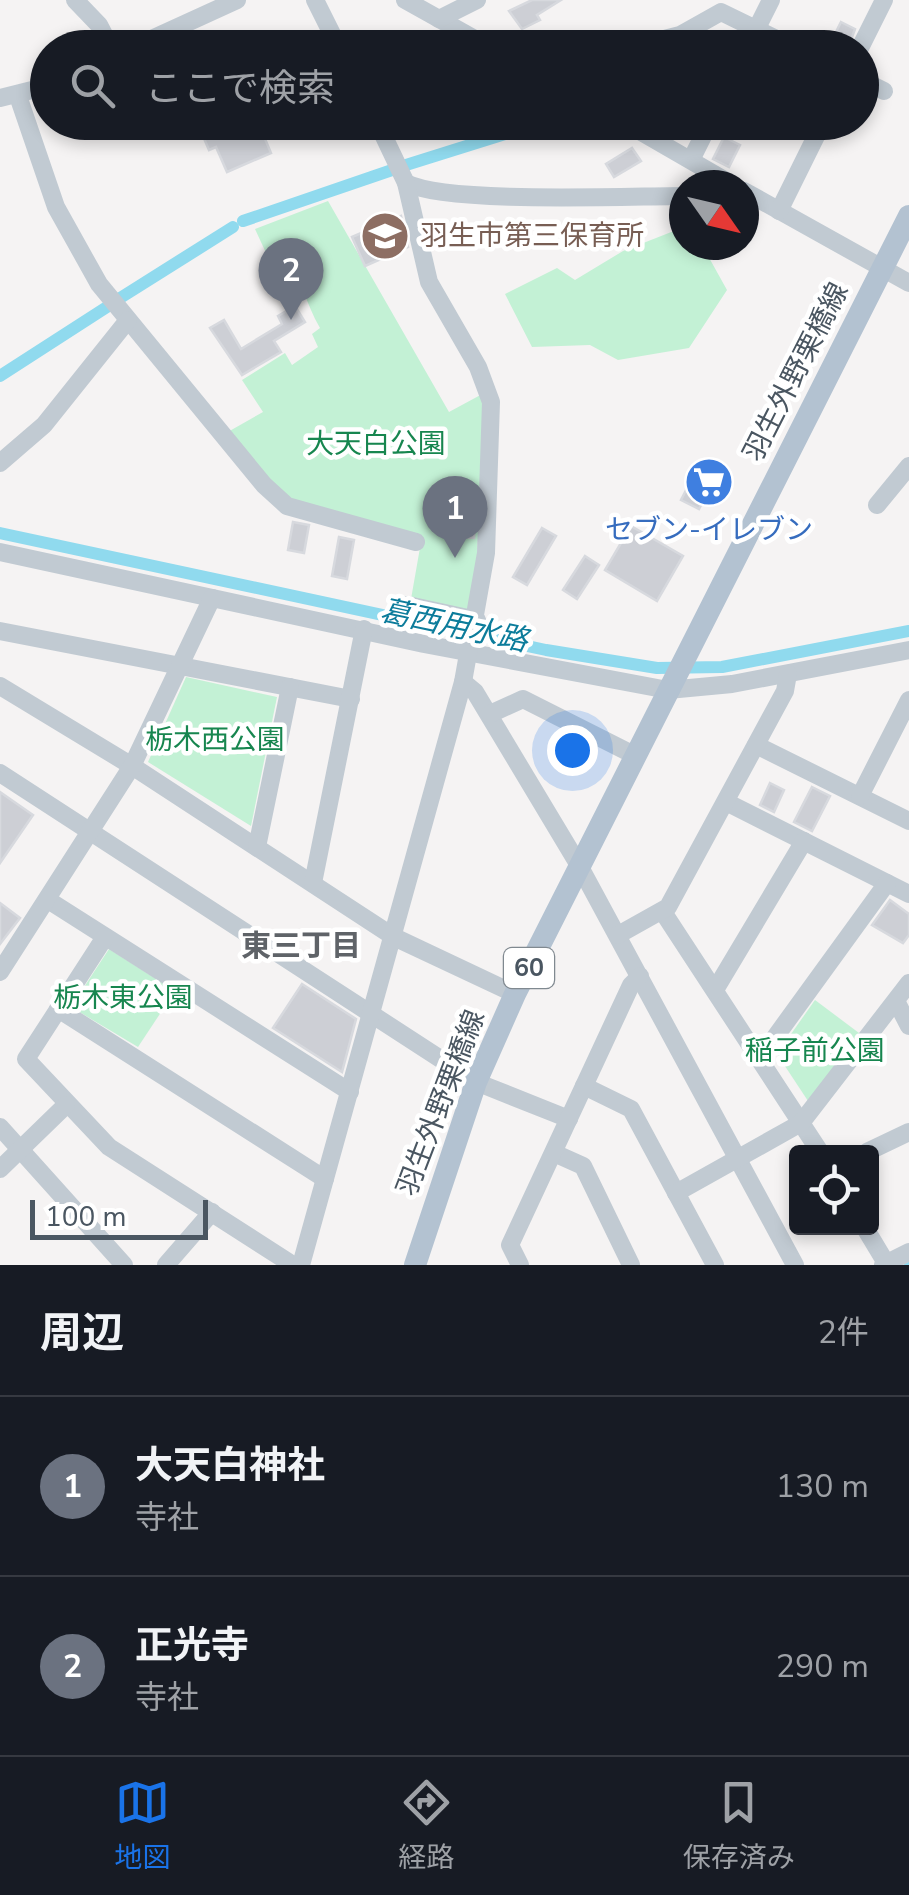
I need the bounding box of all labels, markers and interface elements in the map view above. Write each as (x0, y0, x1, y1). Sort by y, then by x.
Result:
search box (30, 30, 879, 140)
icon: search (65, 58, 120, 113)
text: ここで検索 (145, 63, 335, 114)
north arrow (669, 170, 759, 260)
school or university icon: 羽生市第三保育所 (359, 210, 411, 262)
place label: 羽生市第三保育所 (420, 217, 644, 255)
pin: 2 (258, 238, 324, 320)
street label: 羽生外野栗橋線 (735, 276, 857, 468)
park label: 大天白公園 (306, 425, 446, 463)
supermarket icon: セブン-イレブン (683, 456, 735, 508)
pin: 1 (422, 476, 488, 558)
place label: セブン-イレブン (605, 511, 813, 549)
water label: 葛西用水路 (376, 590, 535, 662)
park label: 栃木西公園 (145, 721, 285, 759)
your location (547, 725, 598, 776)
district label: 東三丁目 (241, 926, 361, 967)
road number: 60 (504, 948, 554, 988)
park label: 栃木東公園 (53, 979, 193, 1017)
street label: 羽生外野栗橋線 (388, 1005, 494, 1201)
park label: 稲子前公園 (745, 1032, 885, 1070)
map controls (789, 1145, 879, 1235)
button: locate (789, 1145, 879, 1235)
scale bar (30, 1195, 208, 1240)
text: 100 m (45, 1198, 127, 1236)
text: 周辺 (40, 1305, 124, 1362)
text: 2件 (818, 1311, 869, 1354)
text: 大天白神社 (135, 1440, 325, 1491)
text: 1 (63, 1465, 82, 1508)
text: 130 m (776, 1465, 869, 1508)
text: 寺社 (135, 1496, 199, 1539)
text: 正光寺 (135, 1620, 249, 1671)
text: 2 (63, 1645, 82, 1688)
text: 290 m (776, 1645, 869, 1688)
text: 寺社 (135, 1676, 199, 1719)
tab: 地図 (114, 1775, 170, 1877)
tab: 経路 (398, 1775, 455, 1877)
tab: 保存済み (683, 1775, 795, 1877)

